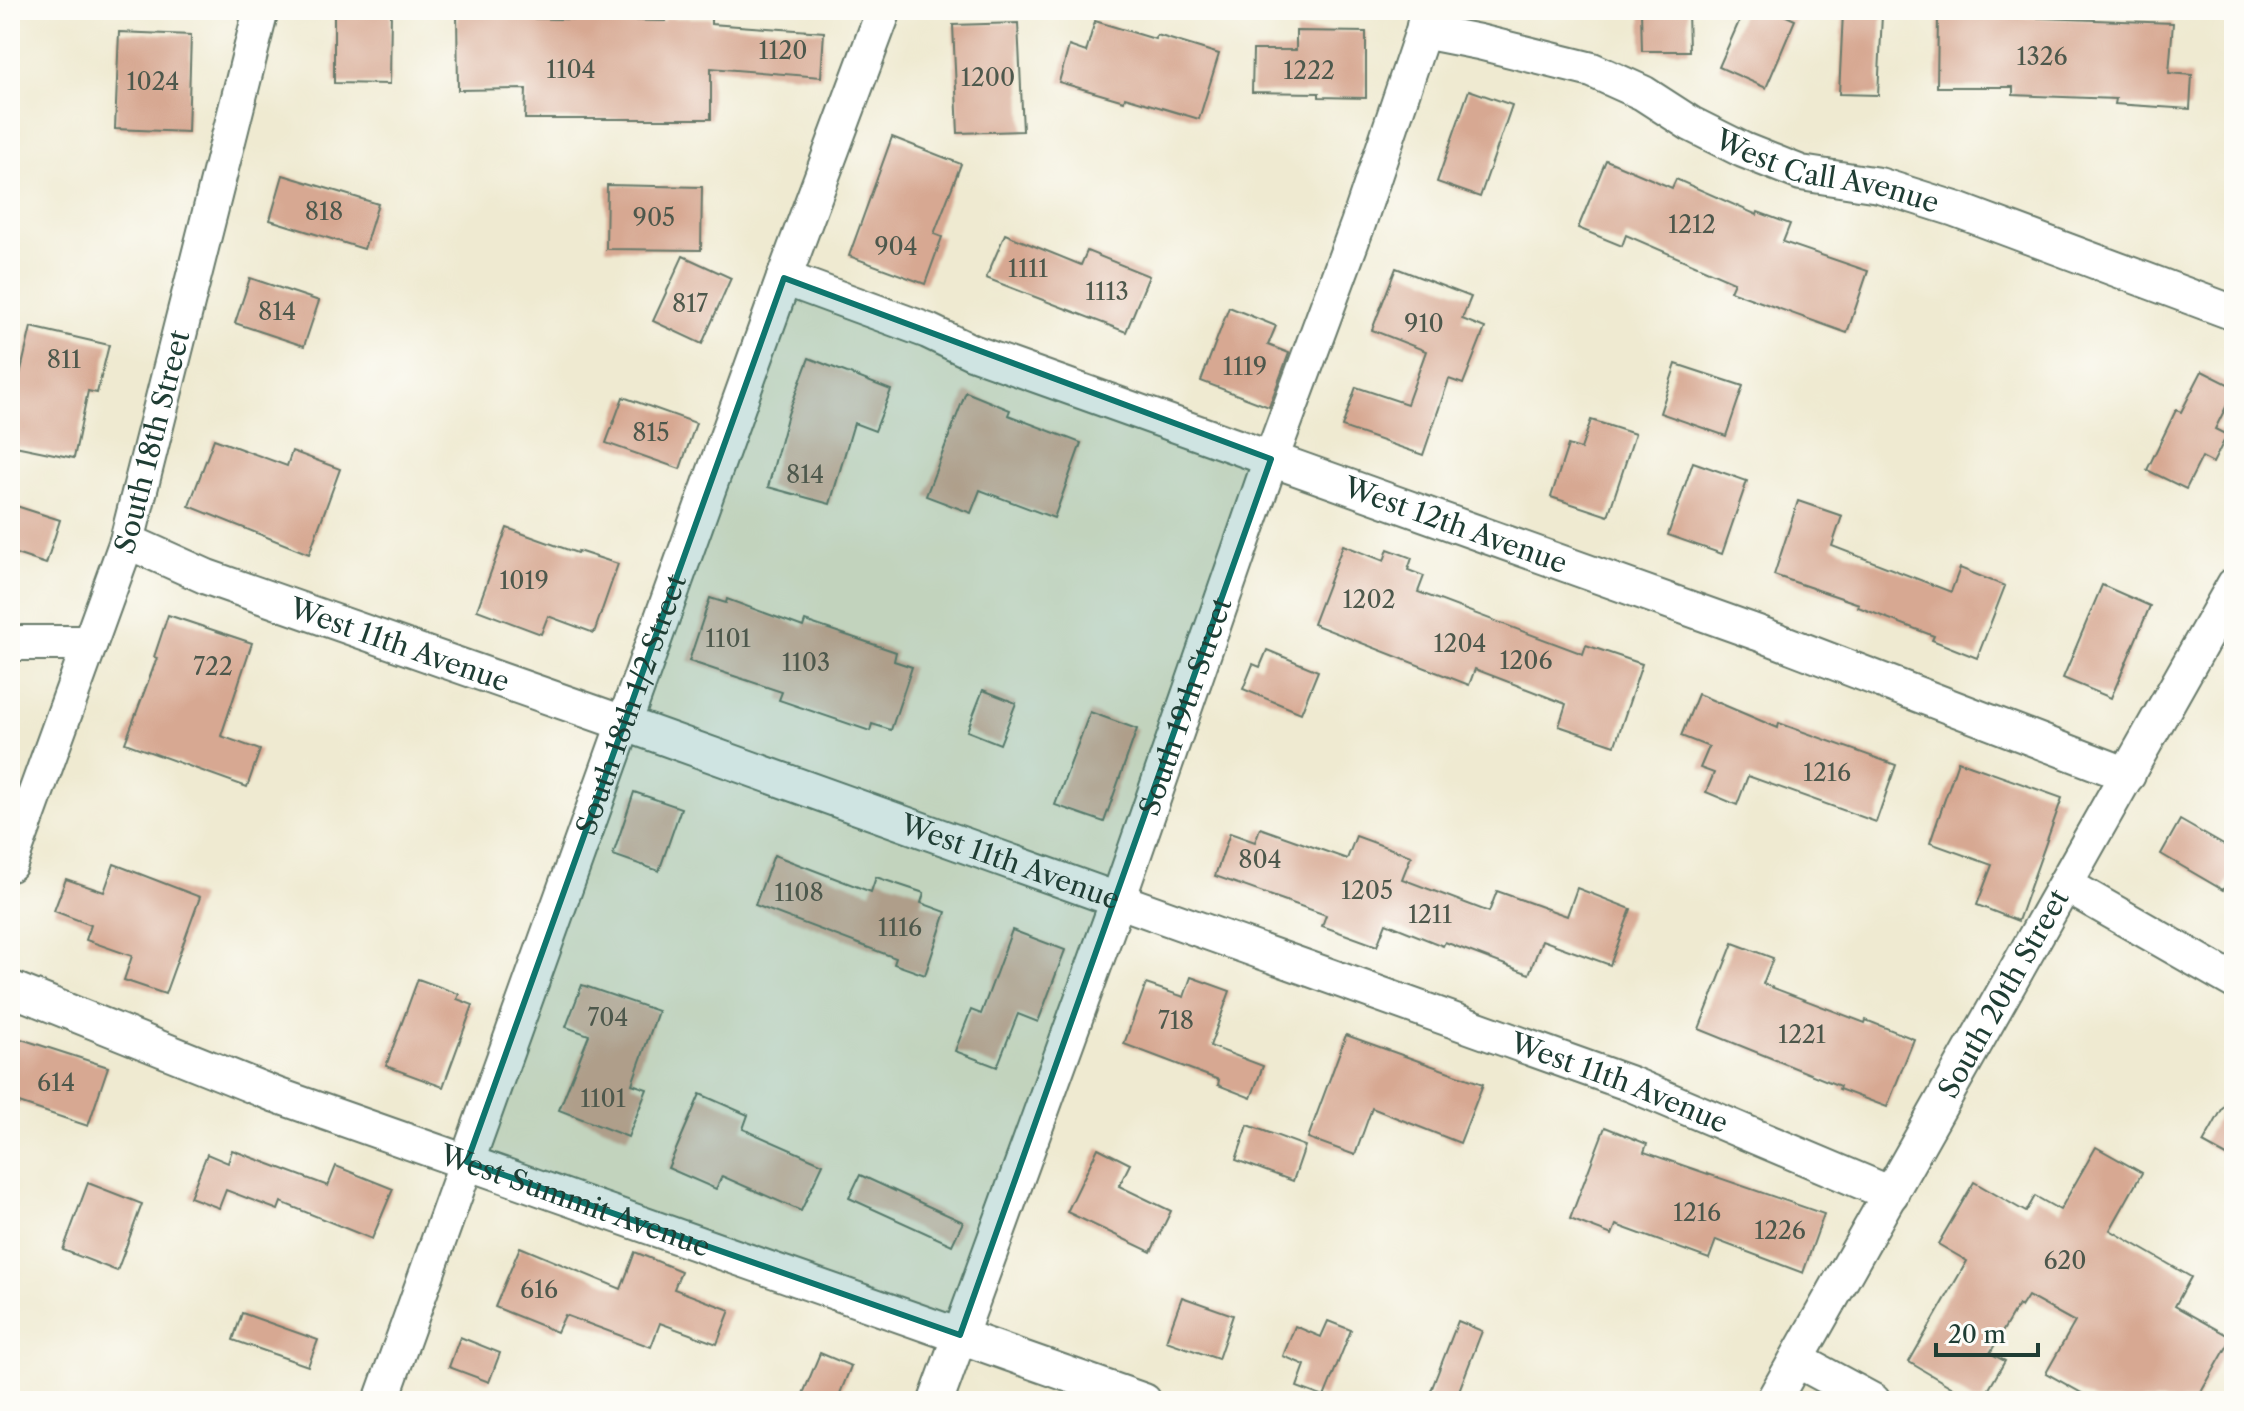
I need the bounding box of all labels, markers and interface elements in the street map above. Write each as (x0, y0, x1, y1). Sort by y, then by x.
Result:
house number: 1120 (758, 36, 808, 65)
house number: 1326 (2016, 42, 2068, 71)
house number: 1104 (546, 55, 596, 84)
house number: 1222 (1283, 56, 1335, 85)
house number: 1200 (961, 63, 1015, 92)
house number: 1024 (127, 67, 179, 96)
street label: West Call Avenue (1709, 121, 1943, 220)
house number: 818 (305, 197, 343, 226)
house number: 905 (633, 203, 675, 232)
house number: 1212 (1668, 210, 1716, 239)
house number: 904 (874, 232, 918, 261)
house number: 1111 (1008, 254, 1048, 283)
house number: 1113 (1085, 277, 1129, 306)
house number: 817 (672, 289, 708, 318)
house number: 814 (258, 297, 296, 326)
house number: 910 (1404, 309, 1444, 338)
street label: South 18th Street (107, 326, 197, 558)
house number: 811 (47, 345, 81, 374)
house number: 1119 (1223, 352, 1267, 381)
house number: 815 (632, 418, 670, 447)
house number: 814 (786, 460, 824, 489)
street label: West 12th Avenue (1339, 469, 1572, 580)
house number: 1019 (499, 566, 549, 595)
street label: South 18th 1/2 Street (569, 570, 693, 839)
house number: 1202 (1343, 585, 1395, 614)
street label: West 11th Avenue (285, 590, 514, 699)
street label: South 19th Street (1132, 593, 1239, 820)
house number: 1101 (705, 624, 751, 653)
house number: 1204 (1434, 629, 1486, 658)
house number: 1206 (1499, 646, 1553, 675)
house number: 1103 (782, 648, 830, 677)
house number: 722 (193, 652, 233, 681)
house number: 1216 (1803, 758, 1851, 787)
street label: West 11th Avenue (895, 807, 1124, 916)
house number: 804 (1238, 845, 1282, 874)
house number: 1205 (1341, 876, 1393, 905)
house number: 1108 (774, 878, 824, 907)
street label: South 20th Street (1931, 883, 2076, 1104)
house number: 1211 (1408, 900, 1452, 929)
house number: 1116 (878, 913, 922, 942)
house number: 704 (588, 1003, 628, 1032)
house number: 718 (1158, 1006, 1194, 1035)
house number: 1221 (1778, 1020, 1826, 1049)
street label: West 11th Avenue (1505, 1025, 1733, 1140)
house number: 614 (37, 1068, 75, 1097)
house number: 1101 (580, 1084, 626, 1113)
street label: West Summit Avenue (435, 1137, 715, 1264)
house number: 1216 (1673, 1198, 1721, 1227)
house number: 1226 (1754, 1216, 1806, 1245)
house number: 620 (2043, 1246, 2087, 1275)
house number: 616 (520, 1275, 558, 1304)
scale bar (1936, 1307, 2038, 1357)
text: 20 m (1948, 1320, 2006, 1349)

